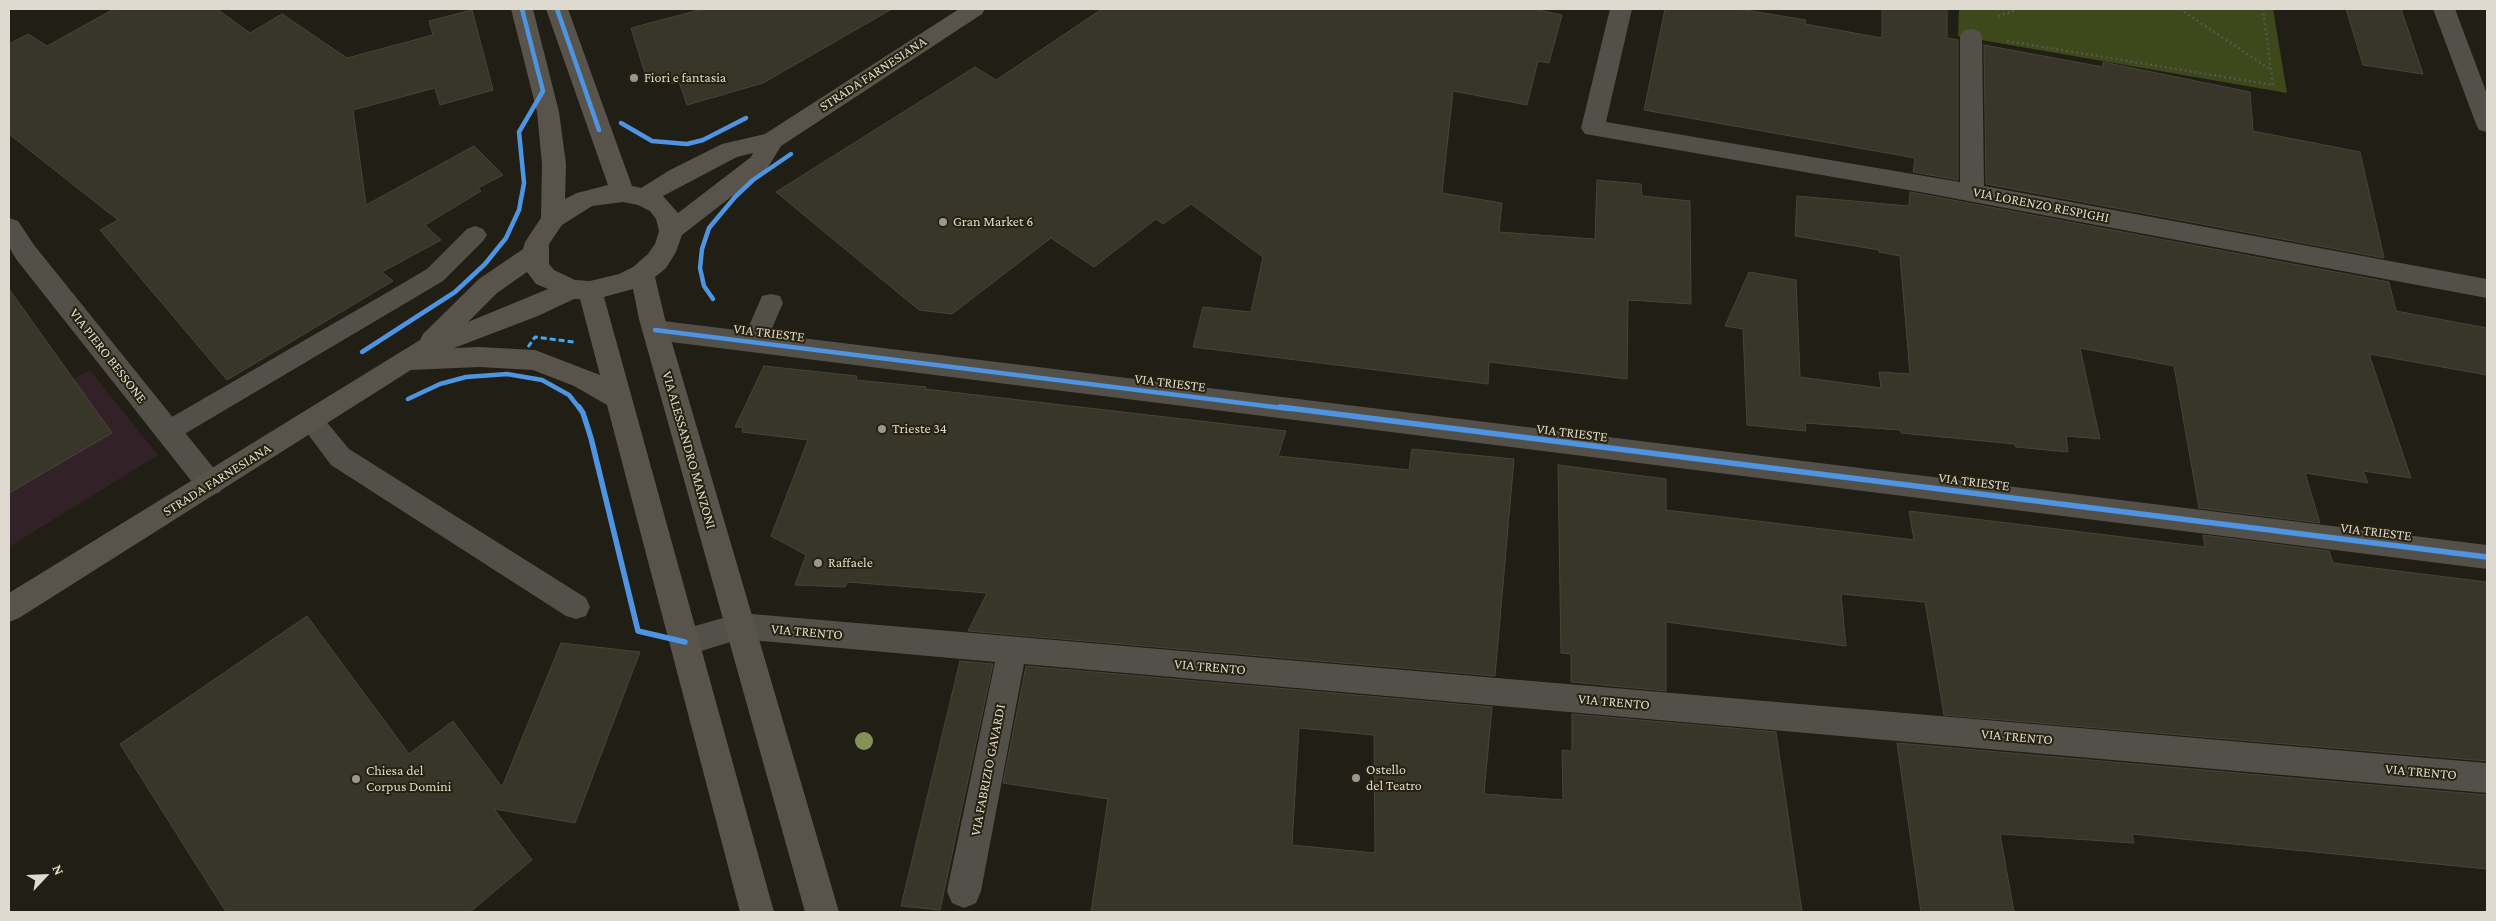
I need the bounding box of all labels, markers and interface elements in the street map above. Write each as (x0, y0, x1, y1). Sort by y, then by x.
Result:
street label: STRADA FARNESIANA (816, 33, 930, 115)
place label: Fiori e fantasia (644, 70, 726, 86)
marker: Fiori e fantasia (628, 72, 640, 84)
street label: VIA LORENZO RESPIGHI (1972, 184, 2110, 226)
place label: Gran Market 6 (953, 214, 1033, 230)
marker: Gran Market 6 (937, 216, 949, 228)
street label: VIA PIERO BESSONE (66, 305, 150, 407)
street label: VIA TRIESTE (732, 320, 806, 346)
street label: VIA ALESSANDRO MANZONI (658, 369, 720, 531)
street label: VIA TRIESTE (1133, 370, 1207, 396)
street label: VIA TRIESTE (1535, 420, 1609, 446)
place label: Trieste 34 (892, 421, 947, 437)
marker: Trieste 34 (876, 423, 888, 435)
street label: STRADA FARNESIANA (160, 440, 274, 520)
street label: VIA TRIESTE (1937, 469, 2011, 495)
street label: VIA TRIESTE (2339, 519, 2413, 545)
place label: Raffaele (828, 555, 873, 571)
marker: Raffaele (812, 557, 824, 569)
street label: VIA TRENTO (770, 621, 844, 643)
street label: VIA TRENTO (1173, 656, 1247, 678)
street label: VIA TRENTO (1577, 691, 1651, 713)
street label: VIA FABRIZIO GAVARDI (967, 703, 1009, 837)
street label: VIA TRENTO (1980, 726, 2054, 748)
street label: VIA TRENTO (2384, 761, 2458, 783)
place label: Ostello del Teatro (1366, 762, 1422, 794)
place label: Chiesa del Corpus Domini (366, 763, 451, 796)
marker: Ostello del Teatro (1350, 772, 1362, 784)
marker: Chiesa del Corpus Domini (350, 773, 362, 785)
north arrow (20, 851, 70, 901)
text: N (49, 862, 68, 877)

